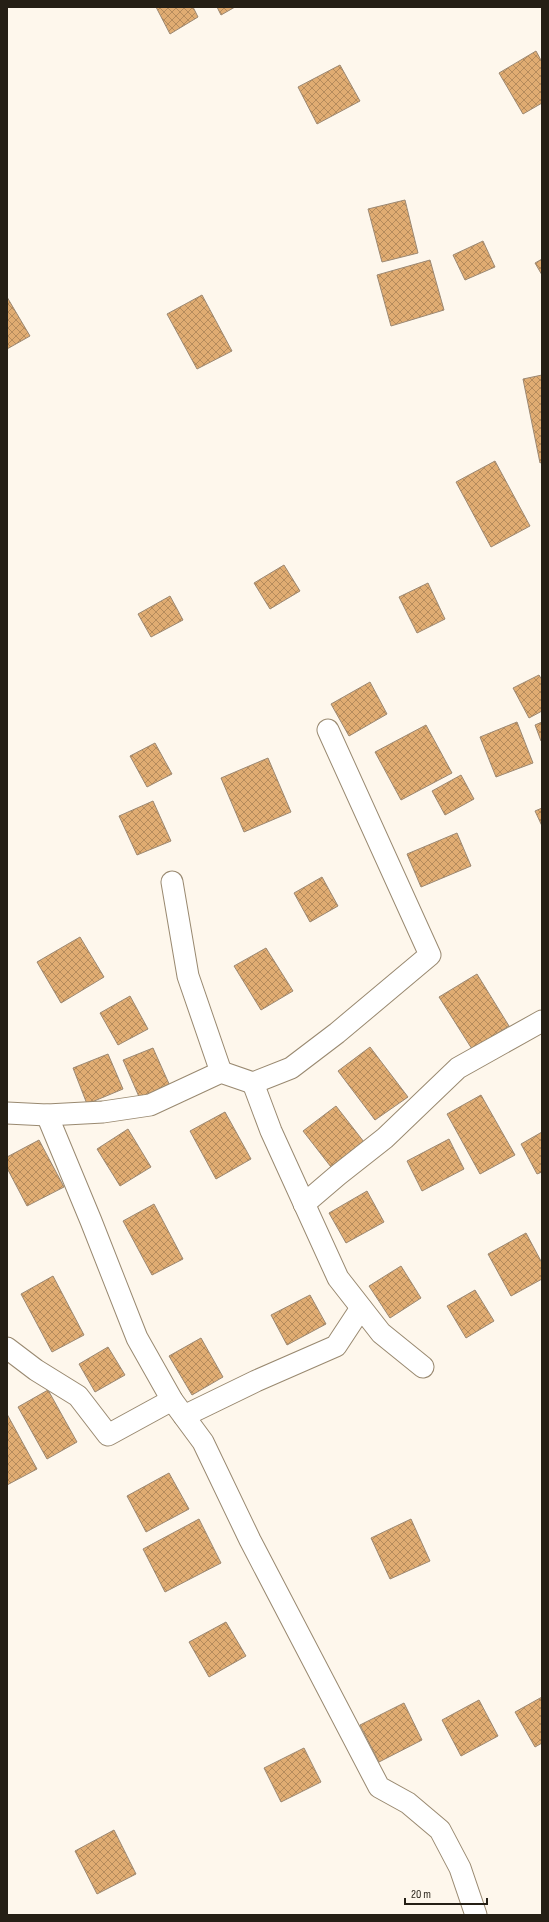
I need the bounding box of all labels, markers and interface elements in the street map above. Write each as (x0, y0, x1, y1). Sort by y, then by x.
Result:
scale bar (405, 1880, 487, 1906)
text: 20 m (411, 1887, 431, 1902)

